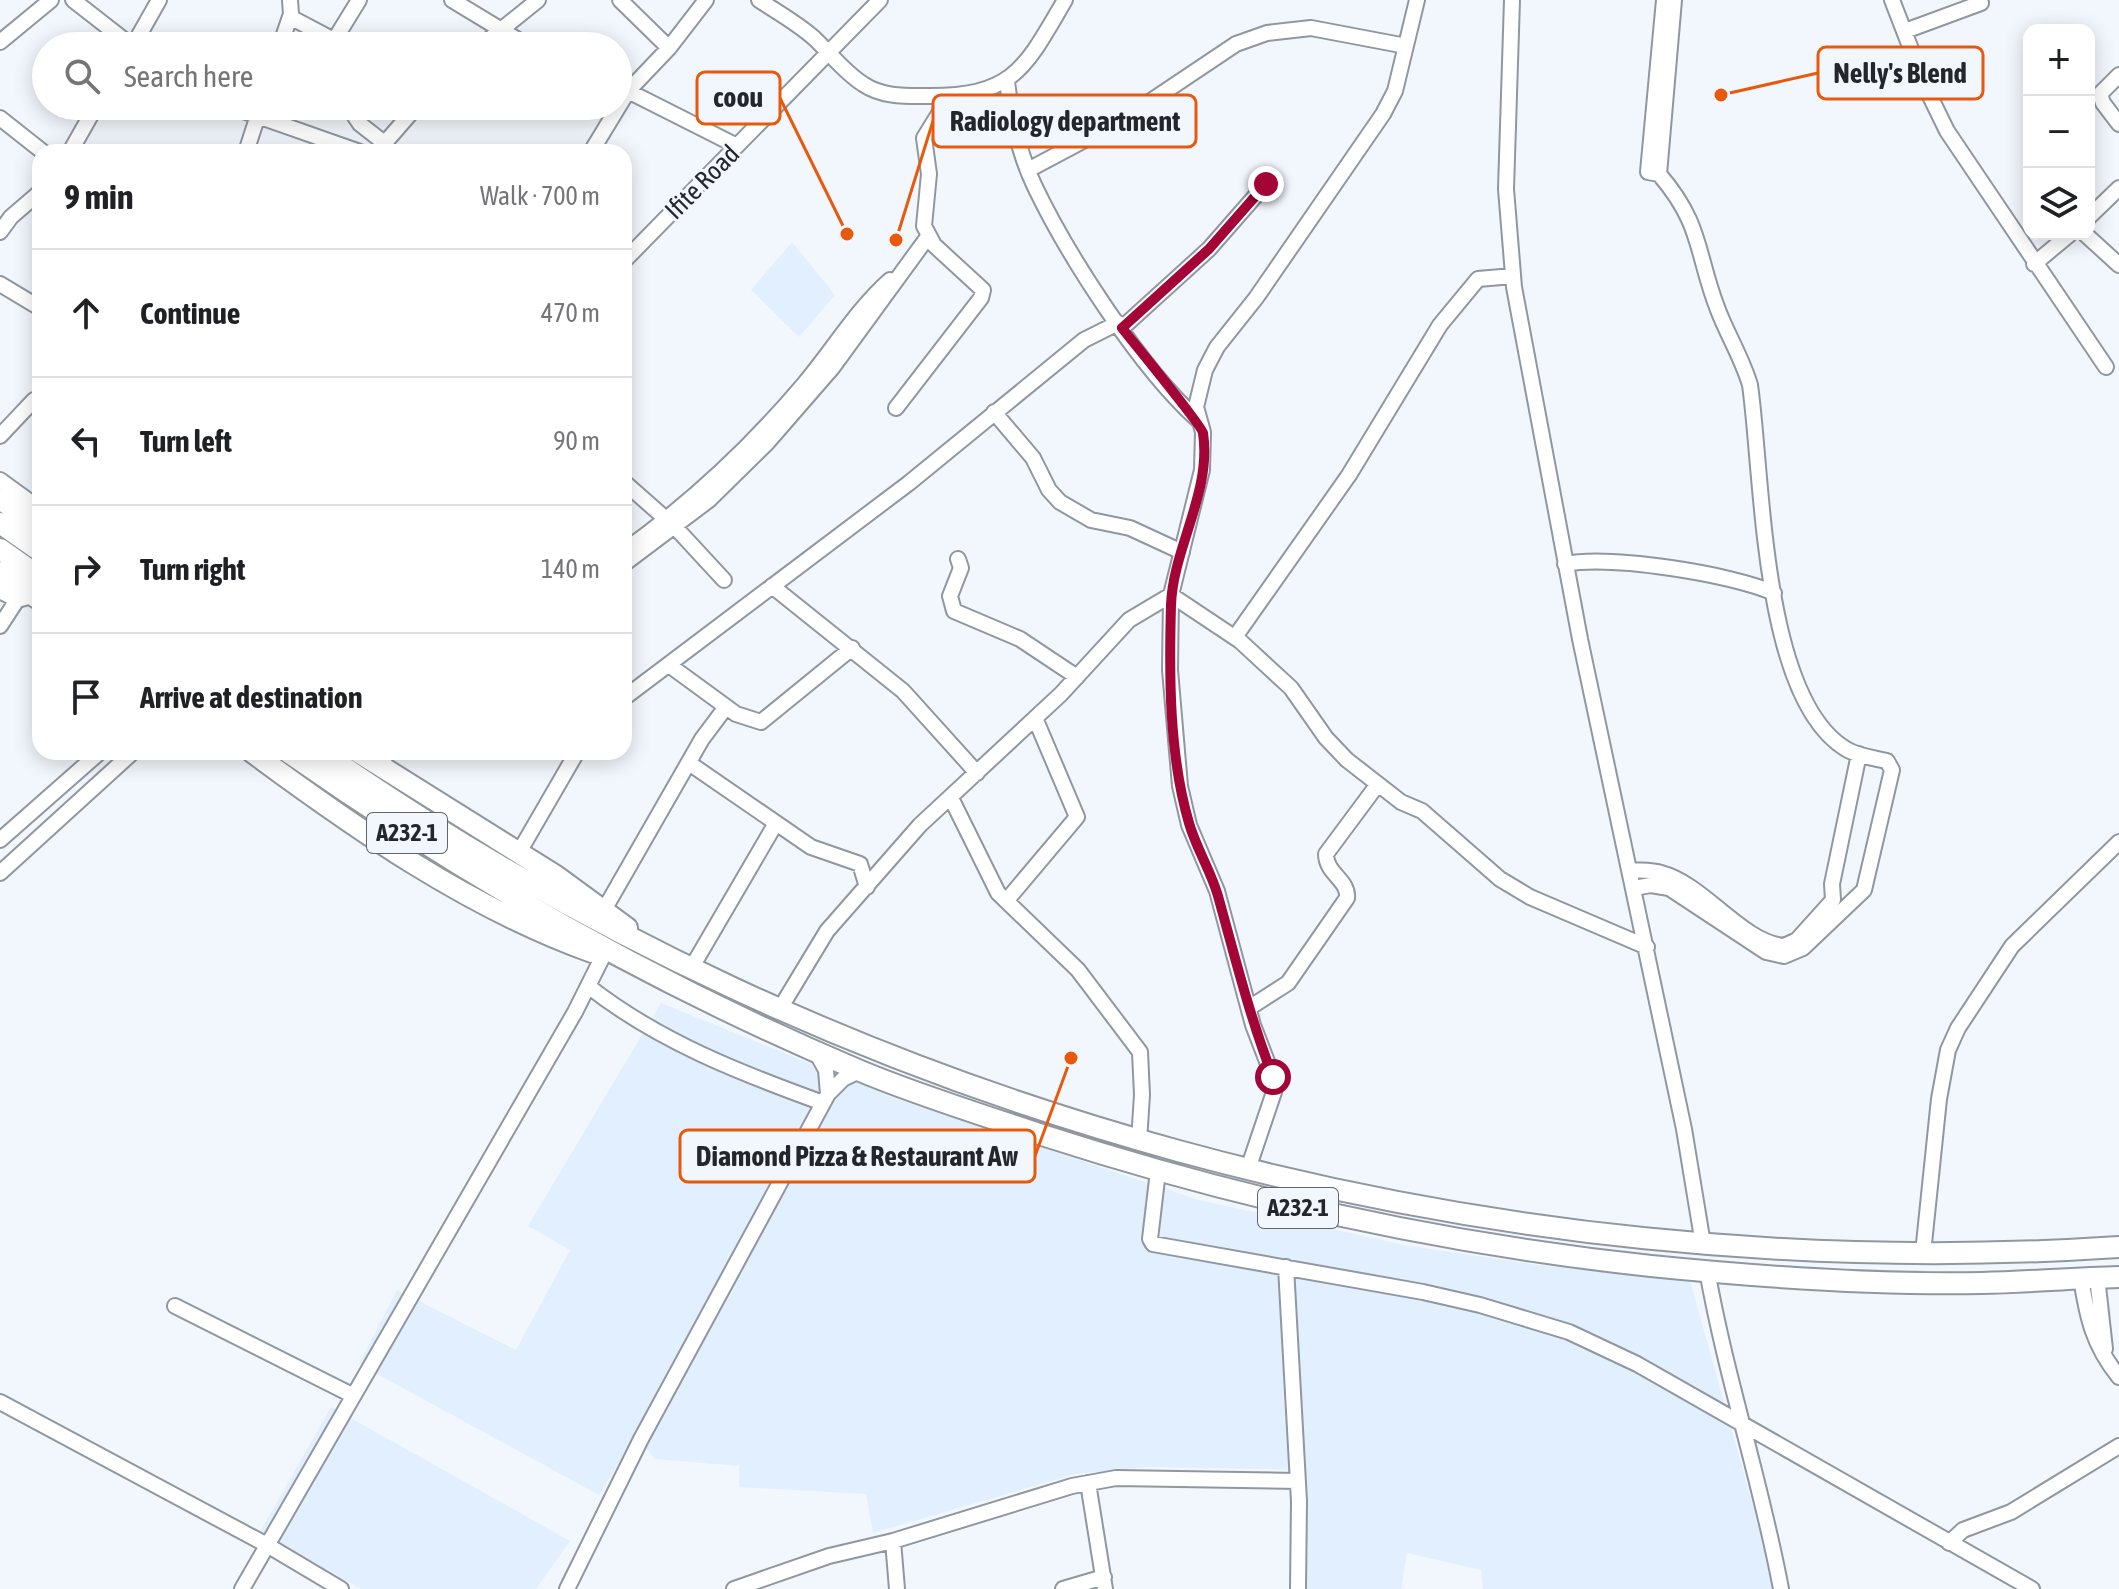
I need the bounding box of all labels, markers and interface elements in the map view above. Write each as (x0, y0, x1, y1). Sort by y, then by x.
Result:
map controls (2023, 24, 2095, 240)
button: + (2023, 24, 2095, 96)
search box (32, 32, 632, 120)
callout: Nelly's Blend (1818, 47, 1983, 99)
icon: search (60, 54, 104, 98)
text: Nelly's Blend (1833, 57, 1967, 89)
text: Search here (124, 59, 253, 93)
callout: coou (697, 72, 780, 124)
text: coou (713, 81, 763, 113)
callout: Radiology department (933, 95, 1196, 147)
button: − (2023, 96, 2095, 168)
text: Radiology department (950, 105, 1180, 137)
street label: Ifite Road (659, 139, 745, 225)
route end (1248, 166, 1284, 202)
button: layers (2023, 168, 2095, 240)
text: 9 min (64, 177, 133, 216)
text: Walk · 700 m (480, 181, 600, 211)
icon: ahead (64, 291, 108, 335)
text: Continue (140, 296, 240, 330)
text: 470 m (541, 298, 600, 328)
icon: left (64, 419, 108, 463)
text: Turn left (140, 424, 232, 458)
text: 90 m (553, 426, 600, 456)
icon: right (64, 547, 108, 591)
text: Turn right (140, 552, 246, 586)
text: 140 m (541, 554, 600, 584)
icon: arrive (64, 675, 108, 719)
text: Arrive at destination (140, 680, 362, 714)
road number: A232-1 (367, 813, 447, 853)
route start (1255, 1059, 1291, 1095)
callout: Diamond Pizza & Restaurant Aw (680, 1130, 1035, 1182)
text: Diamond Pizza & Restaurant Aw (696, 1140, 1018, 1172)
road number: A232-1 (1258, 1188, 1338, 1228)

